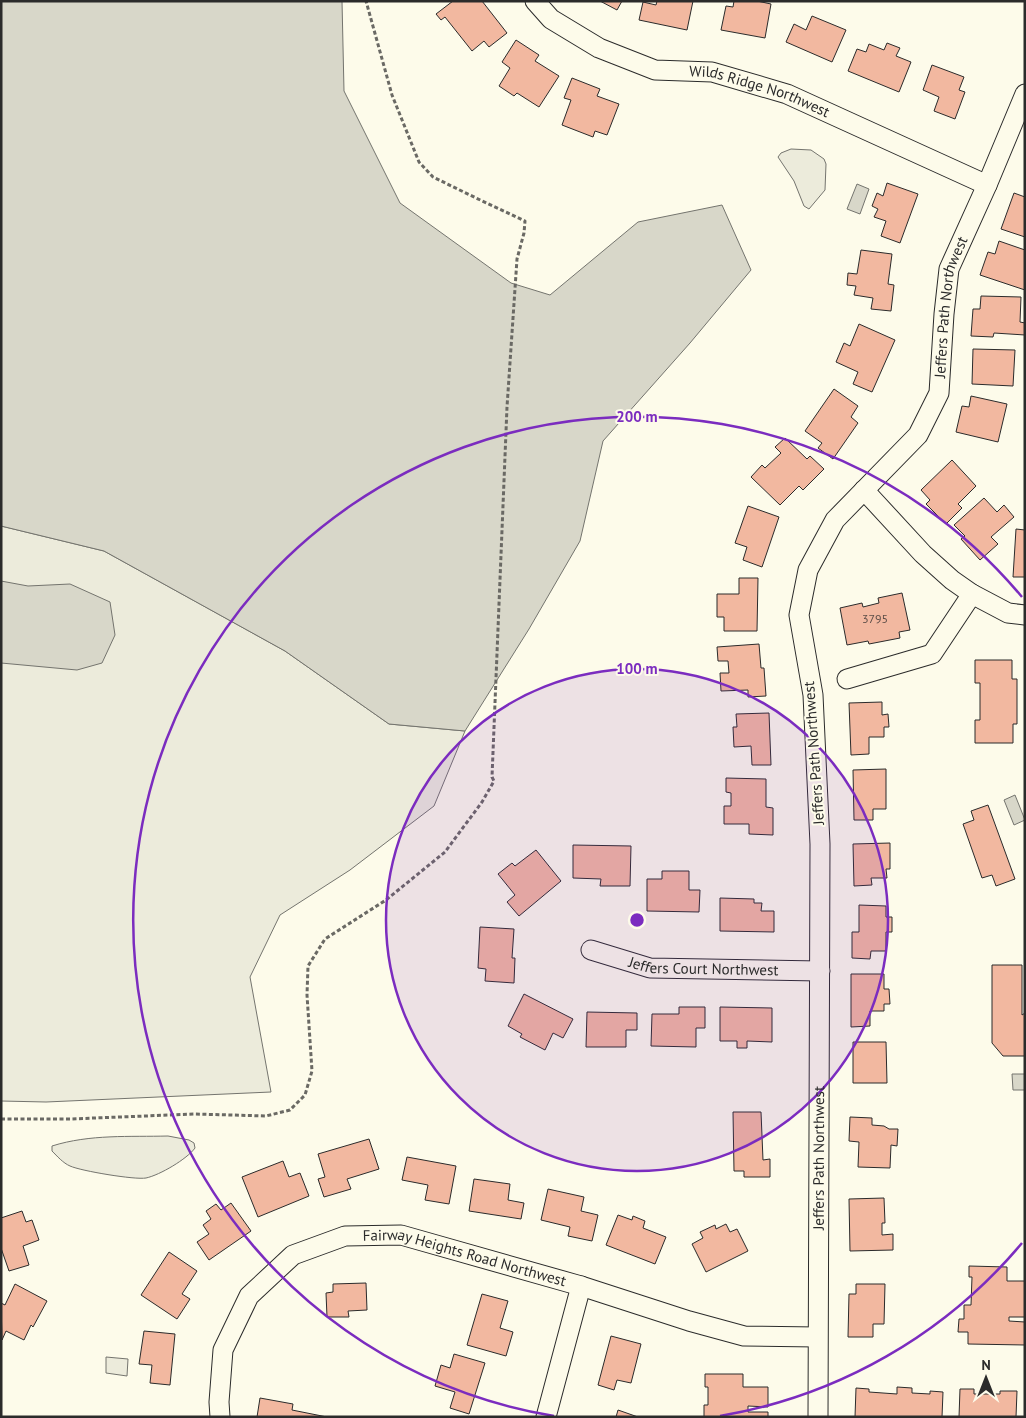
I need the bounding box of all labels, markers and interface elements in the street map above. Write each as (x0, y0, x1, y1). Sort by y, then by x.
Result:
street label: Wilds Ridge Northwest (689, 61, 833, 121)
street label: Jeffers Path Northwest (930, 233, 972, 380)
text: 200 m (616, 407, 658, 426)
house number: 3795 (862, 611, 888, 626)
text: 100 m (616, 659, 658, 678)
street label: Jeffers Path Northwest (799, 681, 828, 826)
centre of rings (628, 911, 646, 929)
street label: Jeffers Court Northwest (626, 952, 779, 979)
street label: Jeffers Path Northwest (809, 1086, 828, 1231)
street label: Fairway Heights Road Northwest (362, 1225, 568, 1290)
north arrow (961, 1353, 1011, 1403)
text: N (981, 1356, 991, 1374)

